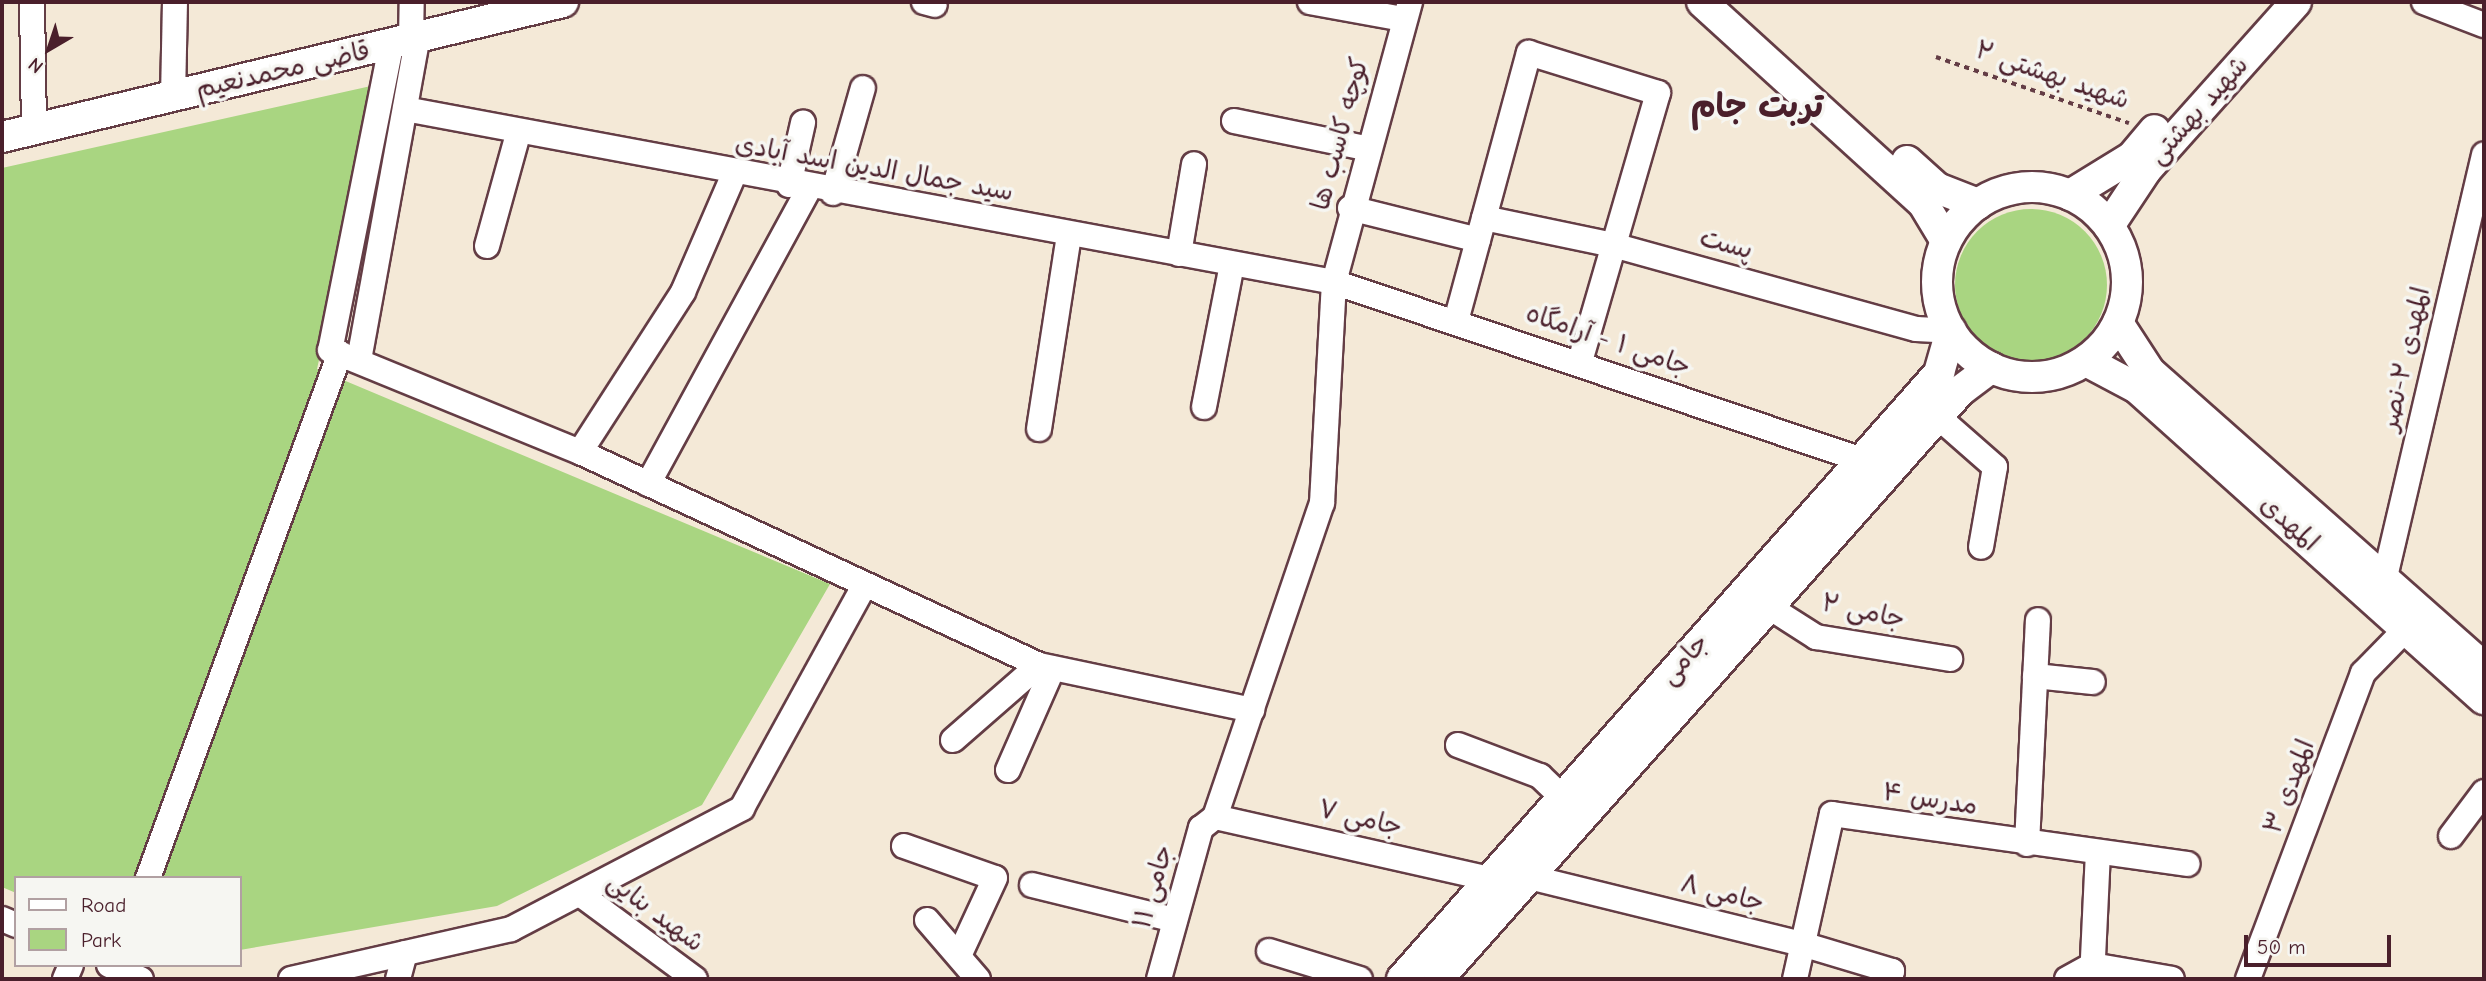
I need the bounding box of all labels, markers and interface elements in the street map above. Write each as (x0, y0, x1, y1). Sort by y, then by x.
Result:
north arrow (14, 14, 84, 84)
street label: شهید بهشتی ۲ (1971, 35, 2133, 117)
street label: قاضی محمدنعیم (193, 36, 373, 106)
street label: شهید بهشتی (2142, 51, 2256, 171)
text: N (24, 53, 48, 78)
street label: کوچه کاسب ها (1306, 54, 1376, 214)
district label: تربت جام (1691, 87, 1823, 127)
street label: سید جمال الدین اسد آبادی (733, 129, 1015, 209)
street label: پست (1696, 223, 1756, 267)
street label: المهدی ۲-نصر (2374, 284, 2438, 434)
street label: جامی ۱ - آرامگاه (1522, 298, 1694, 384)
street label: المهدی (2253, 489, 2325, 559)
street label: جامی ۲ (1819, 588, 1907, 636)
street label: جامی (1654, 628, 1716, 692)
street label: المهدی ۳ (2258, 735, 2322, 839)
street label: مدرس ۴ (1880, 777, 1980, 823)
street label: جامی ۷ (1315, 794, 1405, 844)
street label: جامی ۱۱ (1127, 842, 1181, 932)
street label: شهید بنایی (601, 867, 709, 959)
street label: جامی ۸ (1677, 869, 1767, 919)
legend (14, 876, 242, 967)
text: Road (81, 893, 126, 917)
scale bar (2248, 922, 2395, 966)
text: Park (81, 928, 121, 952)
text: 50 m (2257, 935, 2306, 959)

